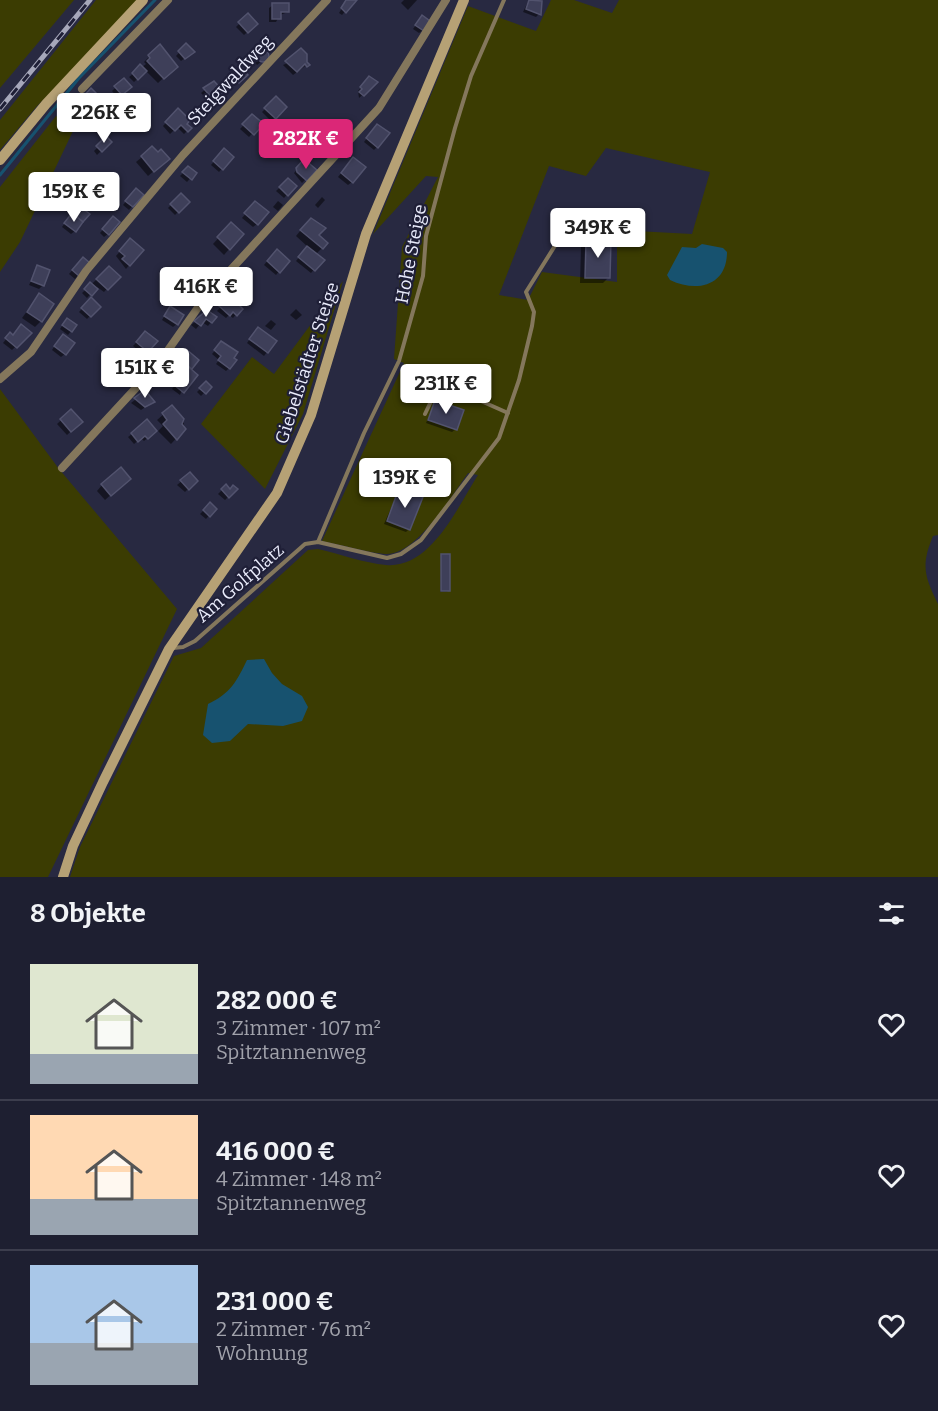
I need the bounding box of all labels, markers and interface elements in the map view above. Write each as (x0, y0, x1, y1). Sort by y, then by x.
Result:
street label: Steigwaldweg (183, 30, 277, 130)
pin: 226K € (55, 93, 153, 144)
text: 226K € (71, 100, 137, 124)
pin: 282K € (257, 119, 355, 170)
text: 282K € (273, 126, 339, 150)
pin: 159K € (25, 172, 123, 223)
text: 159K € (42, 179, 106, 203)
street label: Hohe Steige (391, 202, 431, 306)
pin: 349K € (549, 208, 647, 259)
text: 349K € (564, 215, 632, 239)
pin: 416K € (157, 267, 255, 318)
text: 416K € (174, 274, 238, 298)
street label: Giebelstädter Steige (270, 279, 344, 447)
pin: 151K € (96, 348, 194, 399)
text: 151K € (115, 355, 175, 379)
pin: 231K € (397, 364, 495, 415)
text: 231K € (414, 371, 478, 395)
pin: 139K € (356, 458, 454, 509)
text: 139K € (373, 465, 437, 489)
street label: Am Golfplatz (192, 539, 288, 627)
icon: filters (875, 897, 908, 930)
text: 8 Objekte (30, 898, 146, 929)
text: 282 000 € (216, 985, 338, 1016)
icon: home (78, 988, 150, 1060)
icon: heart (875, 1008, 908, 1041)
text: 3 Zimmer · 107 m² (216, 1016, 381, 1040)
text: Spitztannenweg (216, 1040, 366, 1064)
text: 416 000 € (216, 1136, 335, 1167)
icon: home (78, 1139, 150, 1211)
icon: heart (875, 1159, 908, 1192)
text: 4 Zimmer · 148 m² (216, 1167, 382, 1191)
text: Spitztannenweg (216, 1191, 366, 1215)
text: 231 000 € (216, 1286, 334, 1317)
icon: home (78, 1289, 150, 1361)
icon: heart (875, 1309, 908, 1342)
text: 2 Zimmer · 76 m² (216, 1317, 371, 1341)
text: Wohnung (216, 1341, 308, 1365)

